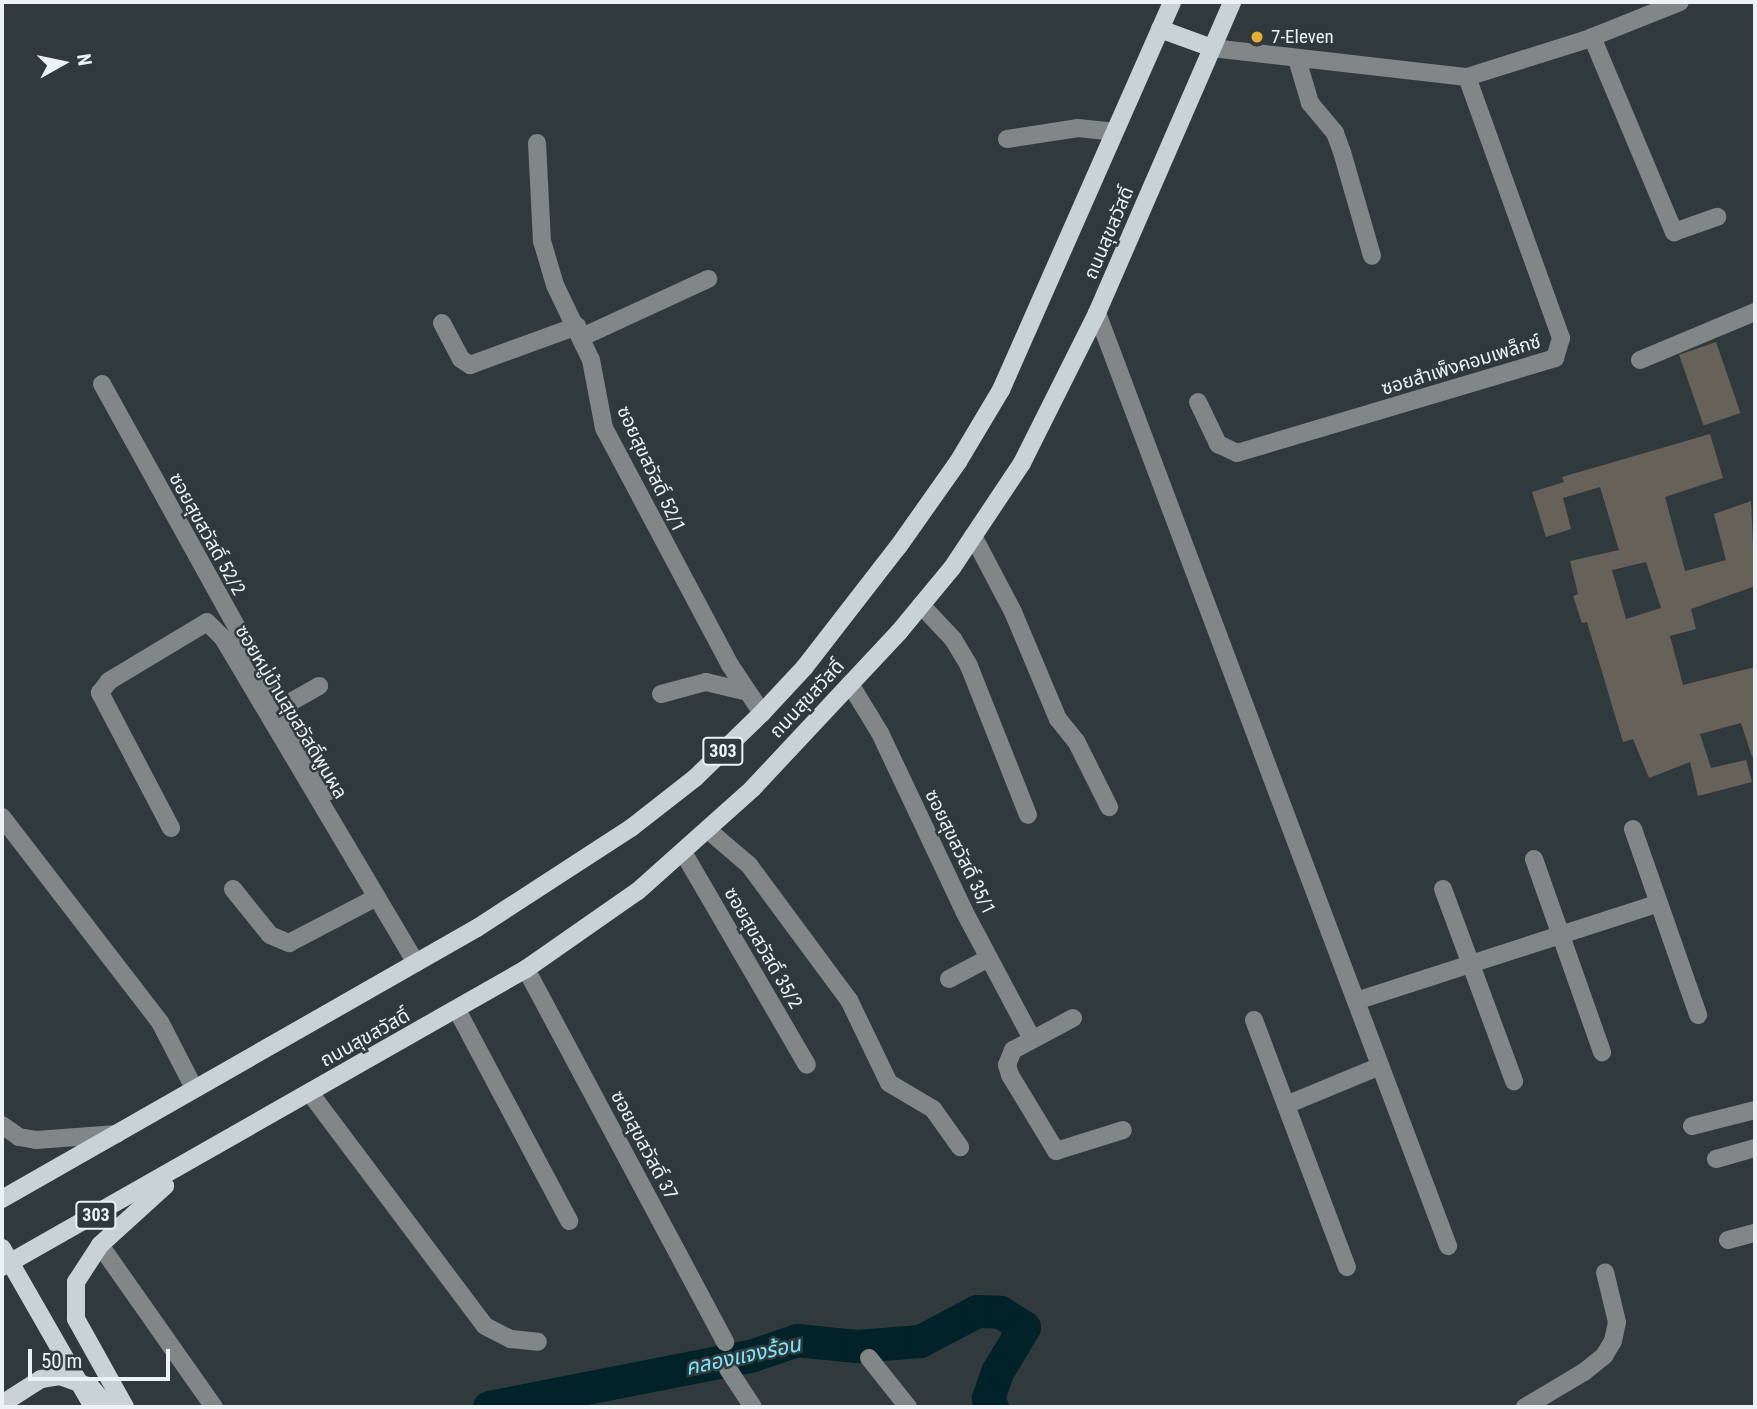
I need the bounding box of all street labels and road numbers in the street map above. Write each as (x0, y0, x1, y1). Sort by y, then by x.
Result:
street label: ถนนสุขสวัสดิ์ (1079, 183, 1139, 283)
street label: ซอยสำเพ็งคอมเพล็กซ์ (1379, 330, 1543, 400)
street label: ซอยสุขสวัสดิ์ 52/1 (612, 402, 690, 536)
street label: ซอยสุขสวัสดิ์ 52/2 (164, 469, 250, 599)
street label: ซอยหมู่บ้านสุขสวัสดิ์พูนผล (230, 621, 352, 803)
street label: ถนนสุขสวัสดิ์ (765, 655, 849, 743)
road number: 303 (702, 736, 744, 766)
street label: ซอยสุขสวัสดิ์ 35/1 (920, 786, 1000, 918)
street label: ซอยสุขสวัสดิ์ 35/2 (719, 883, 807, 1013)
street label: ถนนสุขสวัสดิ์ (316, 1004, 414, 1072)
street label: ซอยสุขสวัสดิ์ 37 (606, 1087, 682, 1203)
road number: 303 (75, 1200, 117, 1230)

